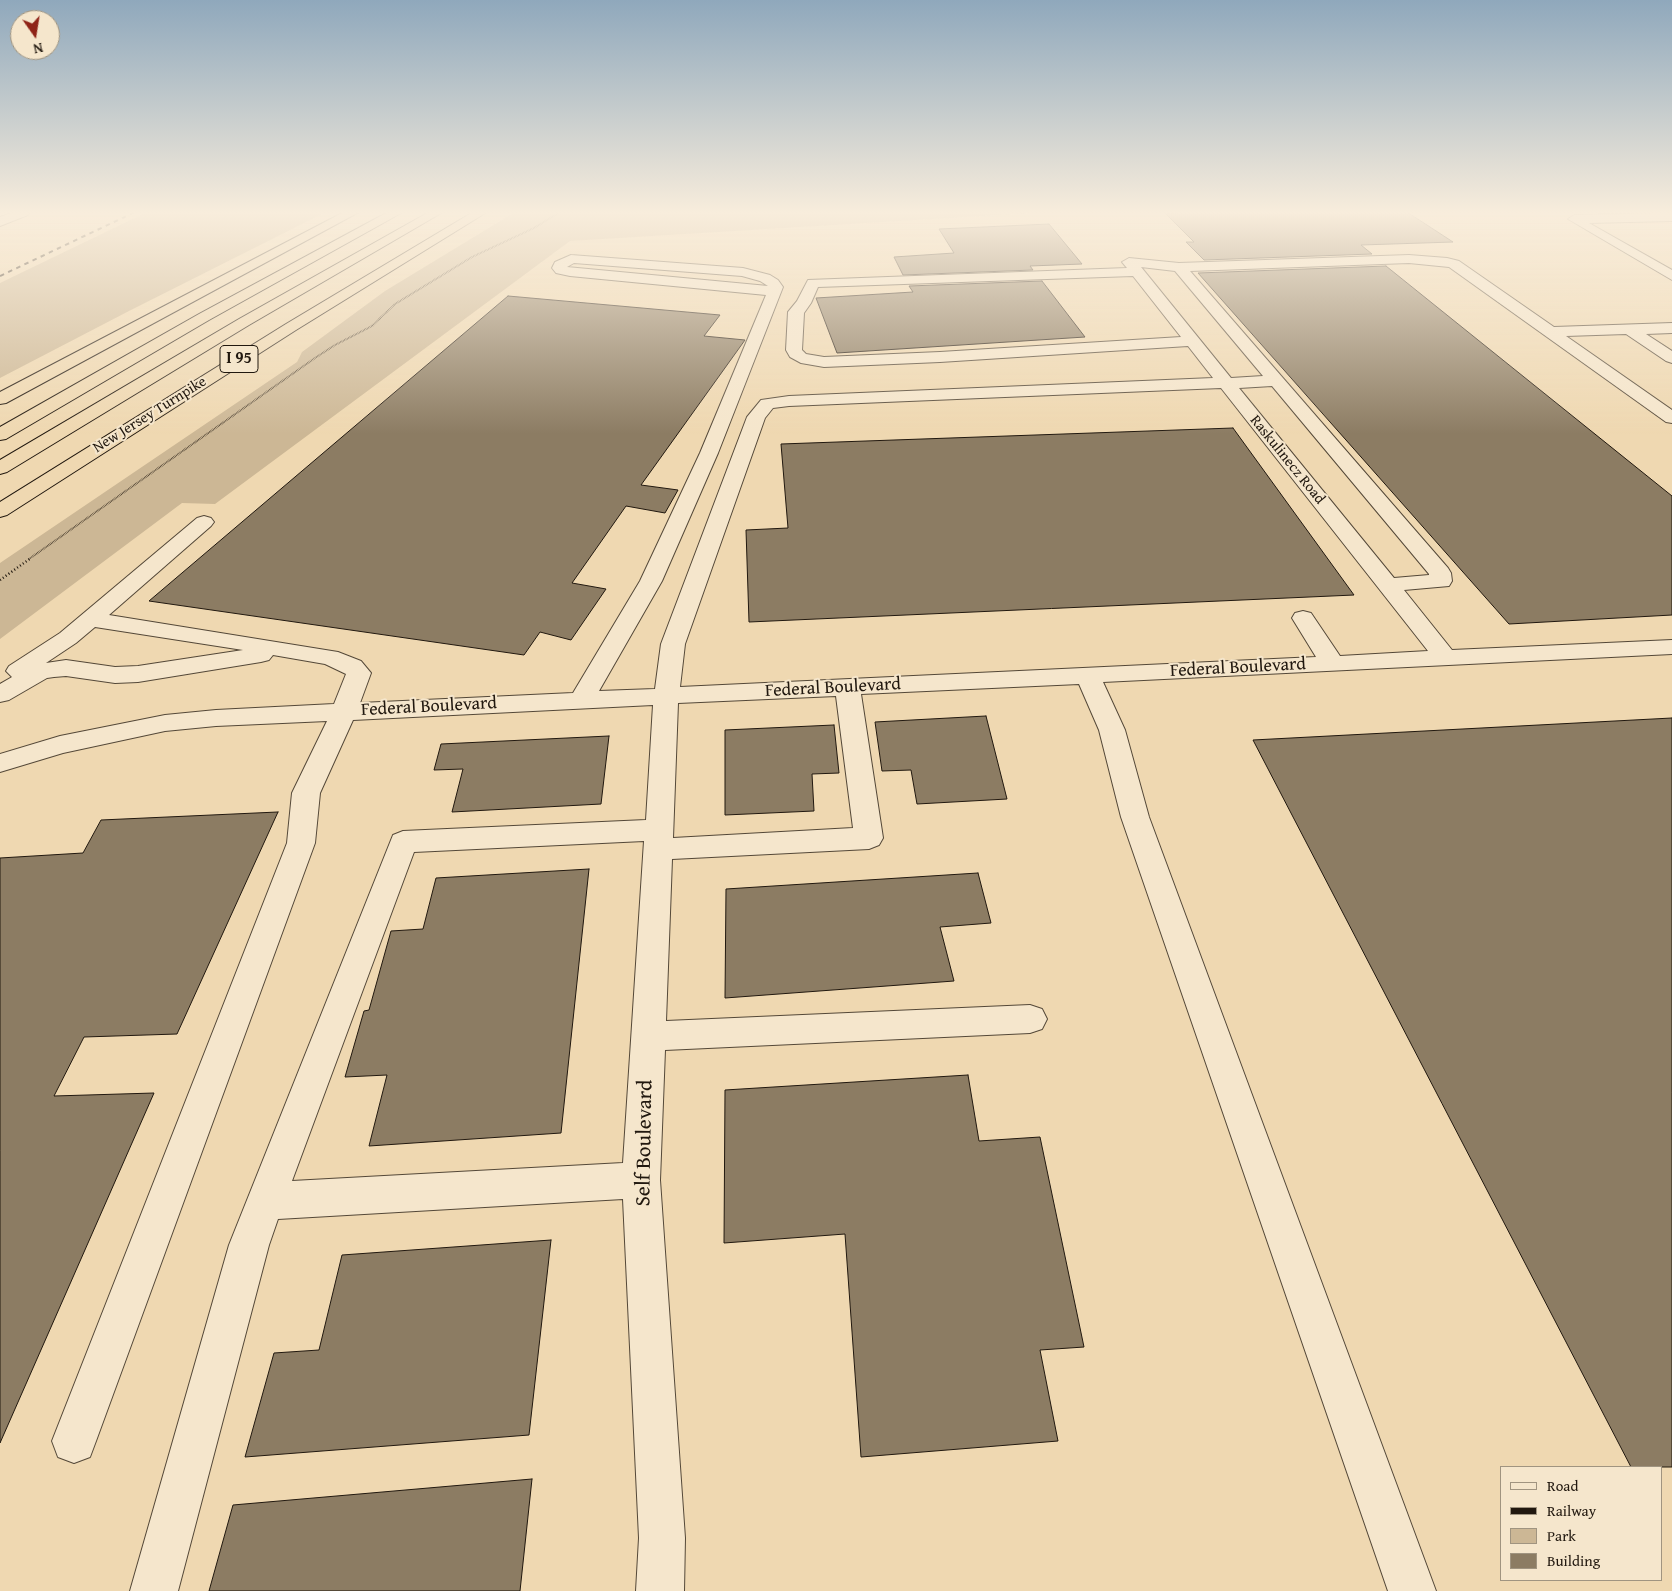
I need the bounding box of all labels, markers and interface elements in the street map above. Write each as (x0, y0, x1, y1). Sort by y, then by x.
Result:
north arrow (10, 10, 60, 60)
text: N (31, 38, 45, 59)
road number: I 95 (220, 346, 258, 372)
street label: New Jersey Turnpike (90, 373, 210, 457)
street label: Raskulinecz Road (1246, 412, 1328, 508)
street label: Federal Boulevard (1170, 654, 1306, 682)
street label: Federal Boulevard (765, 674, 901, 702)
street label: Federal Boulevard (361, 693, 497, 721)
street label: Self Boulevard (631, 1079, 659, 1207)
legend (1500, 1466, 1662, 1581)
text: Road (1547, 1475, 1578, 1496)
text: Railway (1547, 1500, 1596, 1521)
text: Park (1547, 1525, 1576, 1546)
text: Building (1547, 1550, 1600, 1571)

